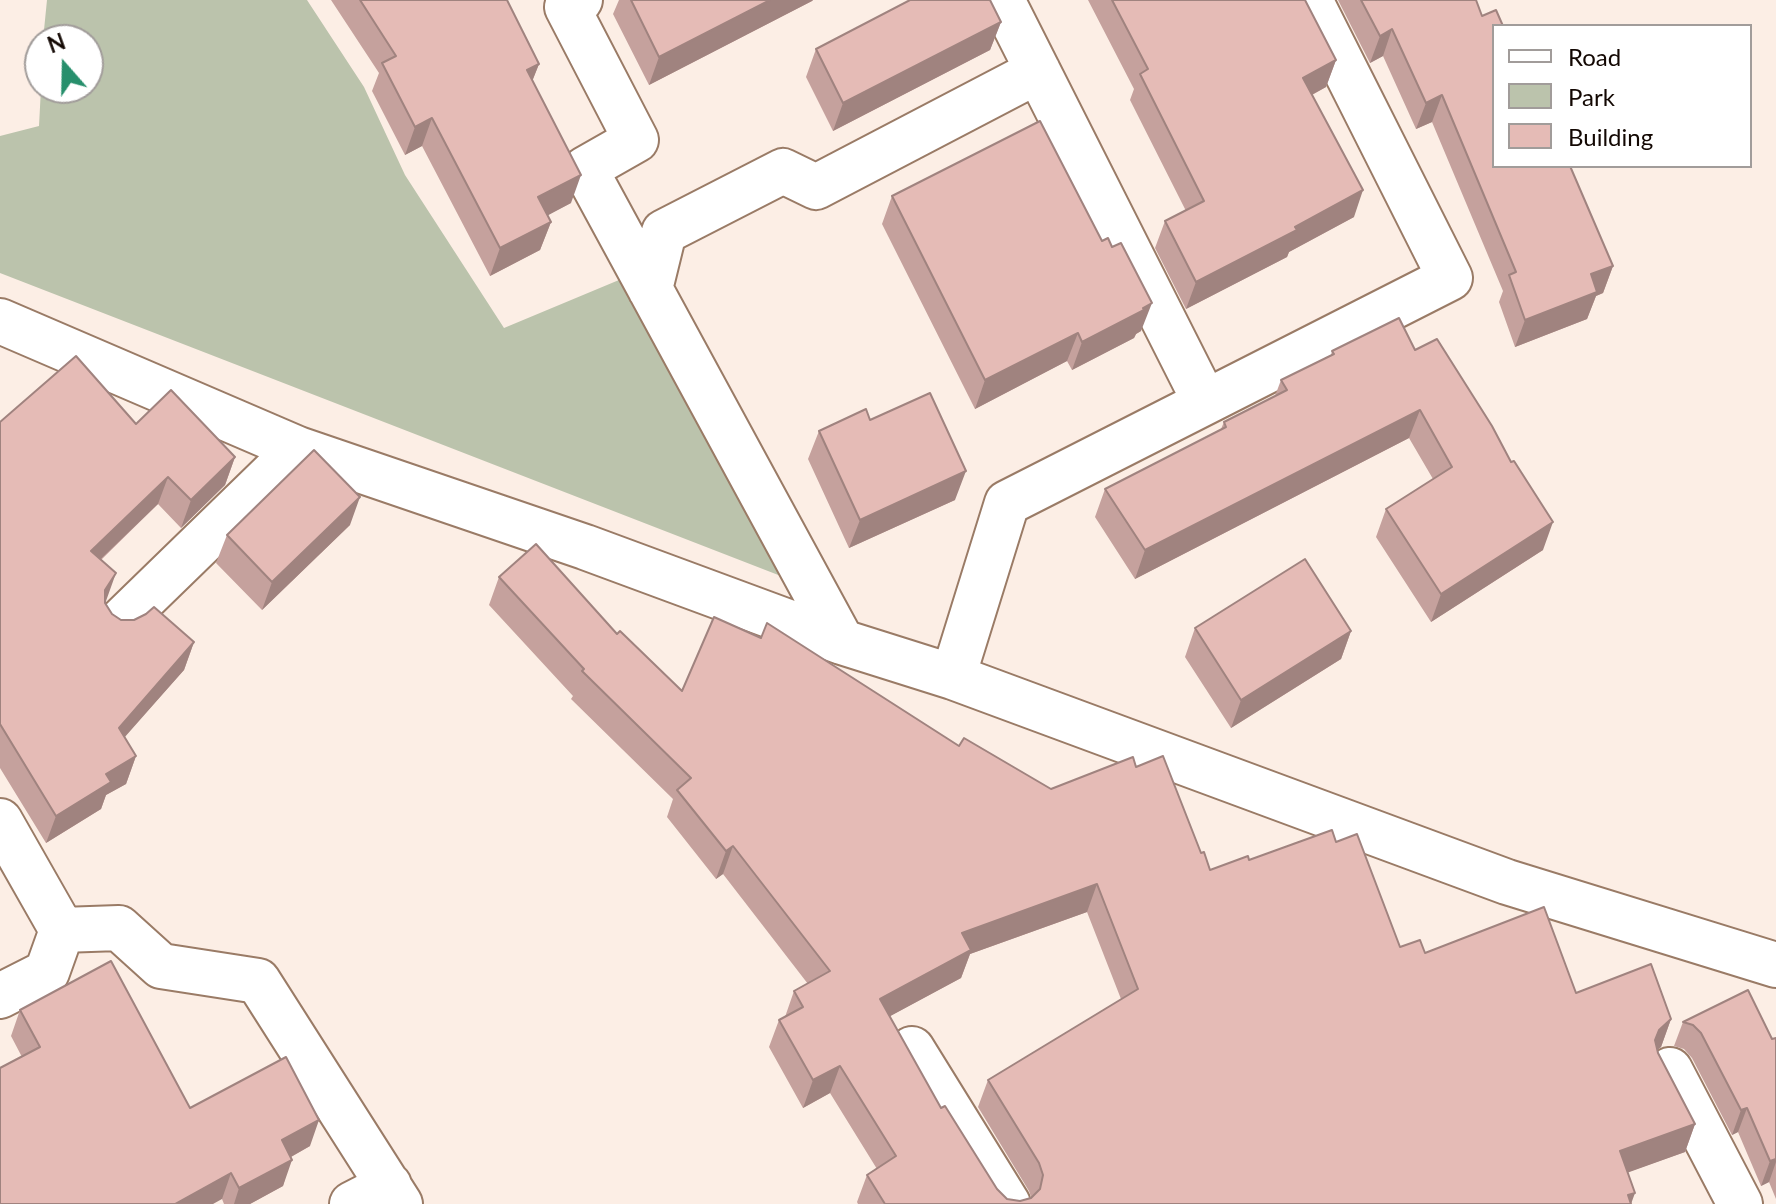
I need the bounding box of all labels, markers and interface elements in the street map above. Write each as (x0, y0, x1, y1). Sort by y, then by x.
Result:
north arrow (24, 24, 104, 104)
legend (1492, 24, 1752, 168)
text: N (44, 27, 69, 58)
text: Road (1568, 42, 1621, 71)
text: Park (1568, 82, 1615, 111)
text: Building (1568, 122, 1653, 151)

